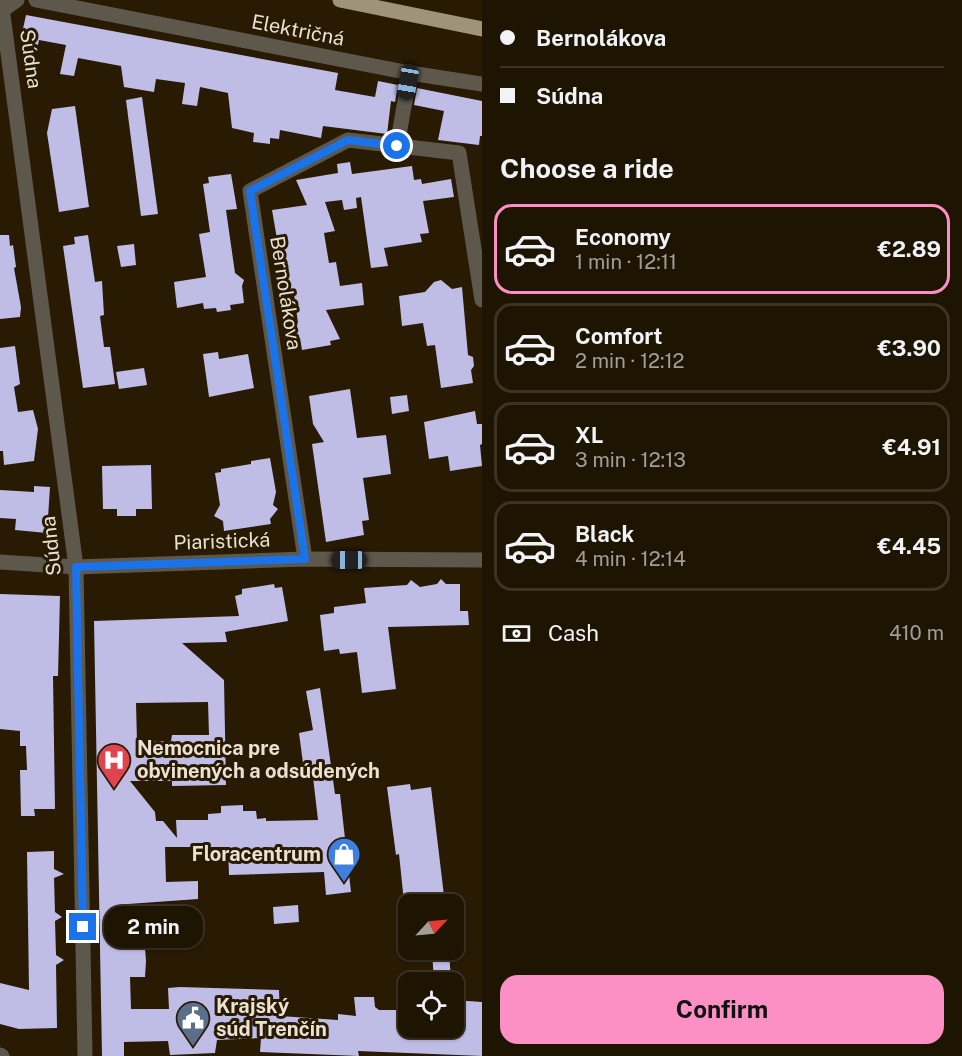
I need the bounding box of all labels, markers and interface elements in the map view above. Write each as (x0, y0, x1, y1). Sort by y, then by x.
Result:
street label: Električná (250, 9, 346, 51)
text: Bernolákova (536, 25, 666, 51)
street label: Súdna (15, 28, 47, 90)
car (396, 63, 420, 101)
text: Súdna (536, 83, 603, 109)
route start (383, 132, 410, 159)
text: Choose a ride (500, 152, 674, 184)
icon: car (503, 222, 557, 276)
text: Economy (575, 224, 671, 250)
street label: Bernolákova (265, 234, 307, 352)
text: €2.89 (878, 236, 941, 262)
text: 1 min · 12:11 (575, 250, 677, 274)
icon: car (503, 321, 557, 375)
text: Comfort (575, 323, 662, 349)
text: €3.90 (878, 335, 941, 361)
text: 2 min · 12:12 (575, 349, 685, 373)
icon: car (503, 420, 557, 474)
text: XL (575, 422, 603, 448)
text: €4.91 (882, 434, 941, 460)
text: 3 min · 12:13 (575, 448, 686, 472)
street label: Súdna (36, 515, 66, 577)
icon: car (503, 519, 557, 573)
text: Black (575, 521, 634, 547)
street label: Piaristická (173, 527, 271, 555)
text: €4.45 (877, 533, 941, 559)
text: 4 min · 12:14 (575, 547, 686, 571)
car (331, 551, 367, 569)
icon: cash (500, 617, 533, 650)
text: Cash (548, 620, 599, 646)
text: 410 m (889, 621, 944, 645)
place label: Nemocnica pre obvinených a odsúdených (137, 736, 380, 783)
hospital icon: Nemocnica pre obvinených a odsúdených (96, 742, 132, 789)
shop icon: Floracentrum (326, 836, 362, 883)
place label: Floracentrum (192, 842, 321, 866)
north arrow (398, 894, 464, 960)
map controls (398, 894, 464, 1038)
callout: 2 min (104, 906, 203, 948)
route end (69, 913, 96, 940)
text: 2 min (127, 915, 180, 939)
button: locate (398, 972, 464, 1038)
button: Confirm (500, 975, 944, 1044)
place label: Krajský súd Trenčín (216, 994, 327, 1041)
public building icon: Krajský súd Trenčín (175, 1000, 211, 1047)

